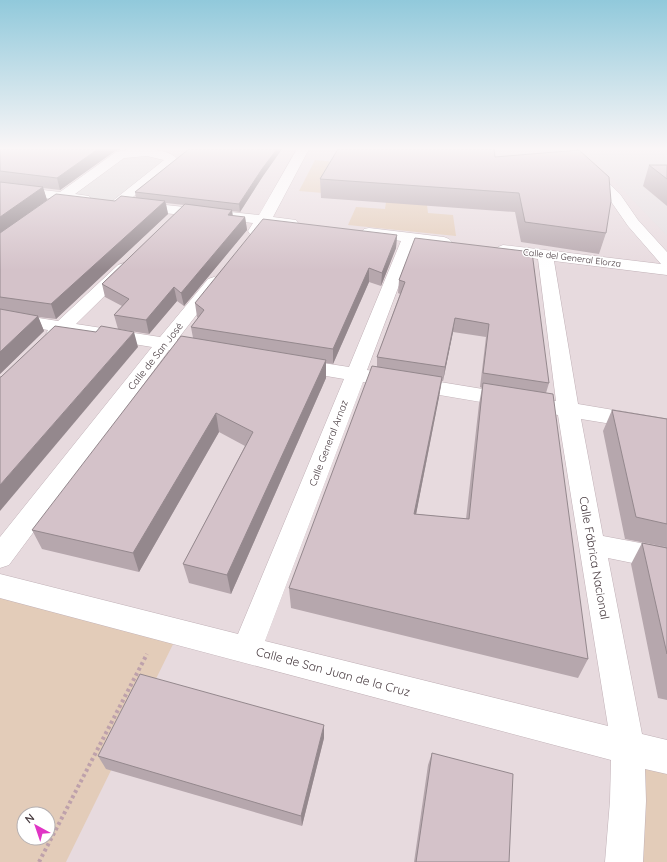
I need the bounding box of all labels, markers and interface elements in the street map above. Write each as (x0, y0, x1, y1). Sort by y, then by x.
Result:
street label: Calle del General Elorza (522, 246, 622, 269)
street label: Calle de San José (125, 320, 186, 393)
street label: Calle General Arnaz (306, 398, 351, 488)
street label: Calle Fábrica Nacional (576, 495, 613, 621)
street label: Calle de San Juan de la Cruz (254, 644, 412, 699)
north arrow (16, 806, 56, 846)
text: N (22, 810, 37, 826)

